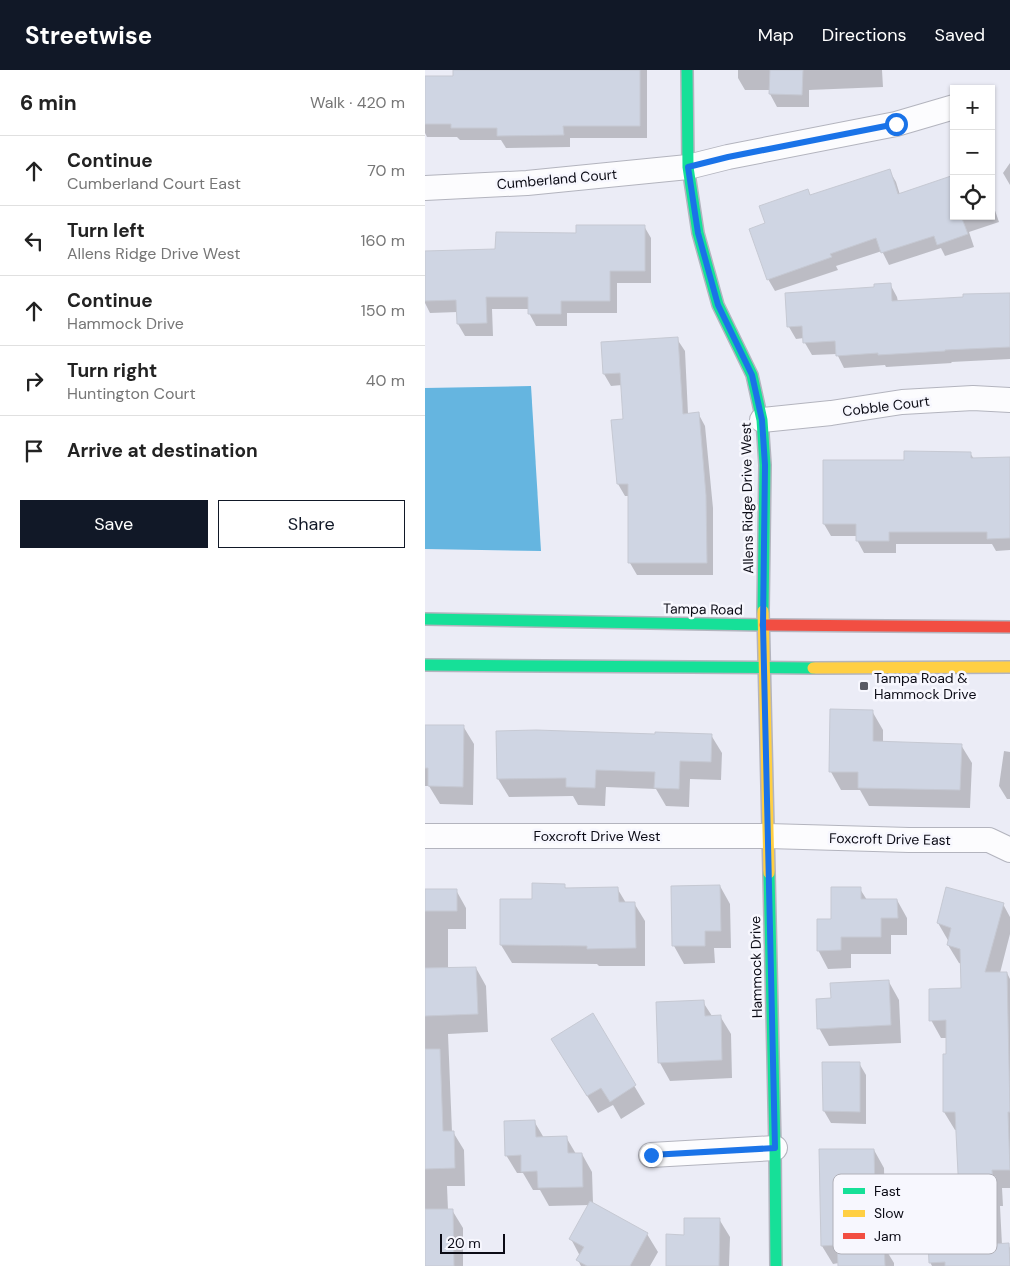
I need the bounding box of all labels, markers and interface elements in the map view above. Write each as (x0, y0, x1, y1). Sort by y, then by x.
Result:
text: Streetwise (25, 20, 152, 51)
text: Map (758, 23, 794, 47)
text: Directions (822, 23, 907, 47)
text: Saved (935, 23, 985, 47)
map controls (950, 85, 995, 220)
button: + (950, 85, 995, 130)
text: 6 min (20, 89, 77, 117)
text: Walk · 420 m (310, 92, 405, 113)
route start (885, 113, 908, 136)
button: − (950, 130, 995, 175)
text: Continue (67, 148, 153, 173)
icon: ahead (20, 157, 48, 185)
text: 70 m (367, 160, 405, 181)
street label: Cumberland Court (496, 165, 618, 193)
text: Cumberland Court East (67, 173, 241, 194)
button: locate (950, 175, 995, 220)
text: Turn left (67, 218, 145, 243)
icon: left (20, 227, 48, 255)
text: 160 m (361, 230, 405, 251)
text: Allens Ridge Drive West (67, 243, 241, 264)
text: Continue (67, 288, 153, 313)
icon: ahead (20, 297, 48, 325)
text: 150 m (361, 300, 405, 321)
text: Hammock Drive (67, 313, 184, 334)
text: Turn right (67, 358, 157, 383)
icon: right (20, 367, 48, 395)
text: 40 m (366, 370, 405, 391)
text: Huntington Court (67, 383, 196, 404)
street label: Cobble Court (841, 392, 931, 420)
street label: Allens Ridge Drive West (737, 422, 757, 574)
icon: arrive (20, 437, 48, 465)
text: Arrive at destination (67, 438, 258, 463)
button: Save (20, 500, 208, 548)
button: Share (218, 500, 405, 548)
street label: Tampa Road (663, 599, 743, 619)
place label: Tampa Road & Hammock Drive (874, 669, 976, 703)
marker: Tampa Road & Hammock Drive (858, 680, 870, 692)
street label: Foxcroft Drive West (534, 827, 660, 845)
street label: Foxcroft Drive East (829, 829, 951, 849)
street label: Hammock Drive (746, 916, 766, 1018)
route end (640, 1144, 663, 1167)
legend (833, 1174, 997, 1254)
text: Fast (874, 1182, 901, 1200)
text: Slow (874, 1204, 904, 1222)
text: Jam (874, 1227, 901, 1245)
scale bar (440, 1231, 505, 1254)
text: 20 m (447, 1234, 481, 1252)

